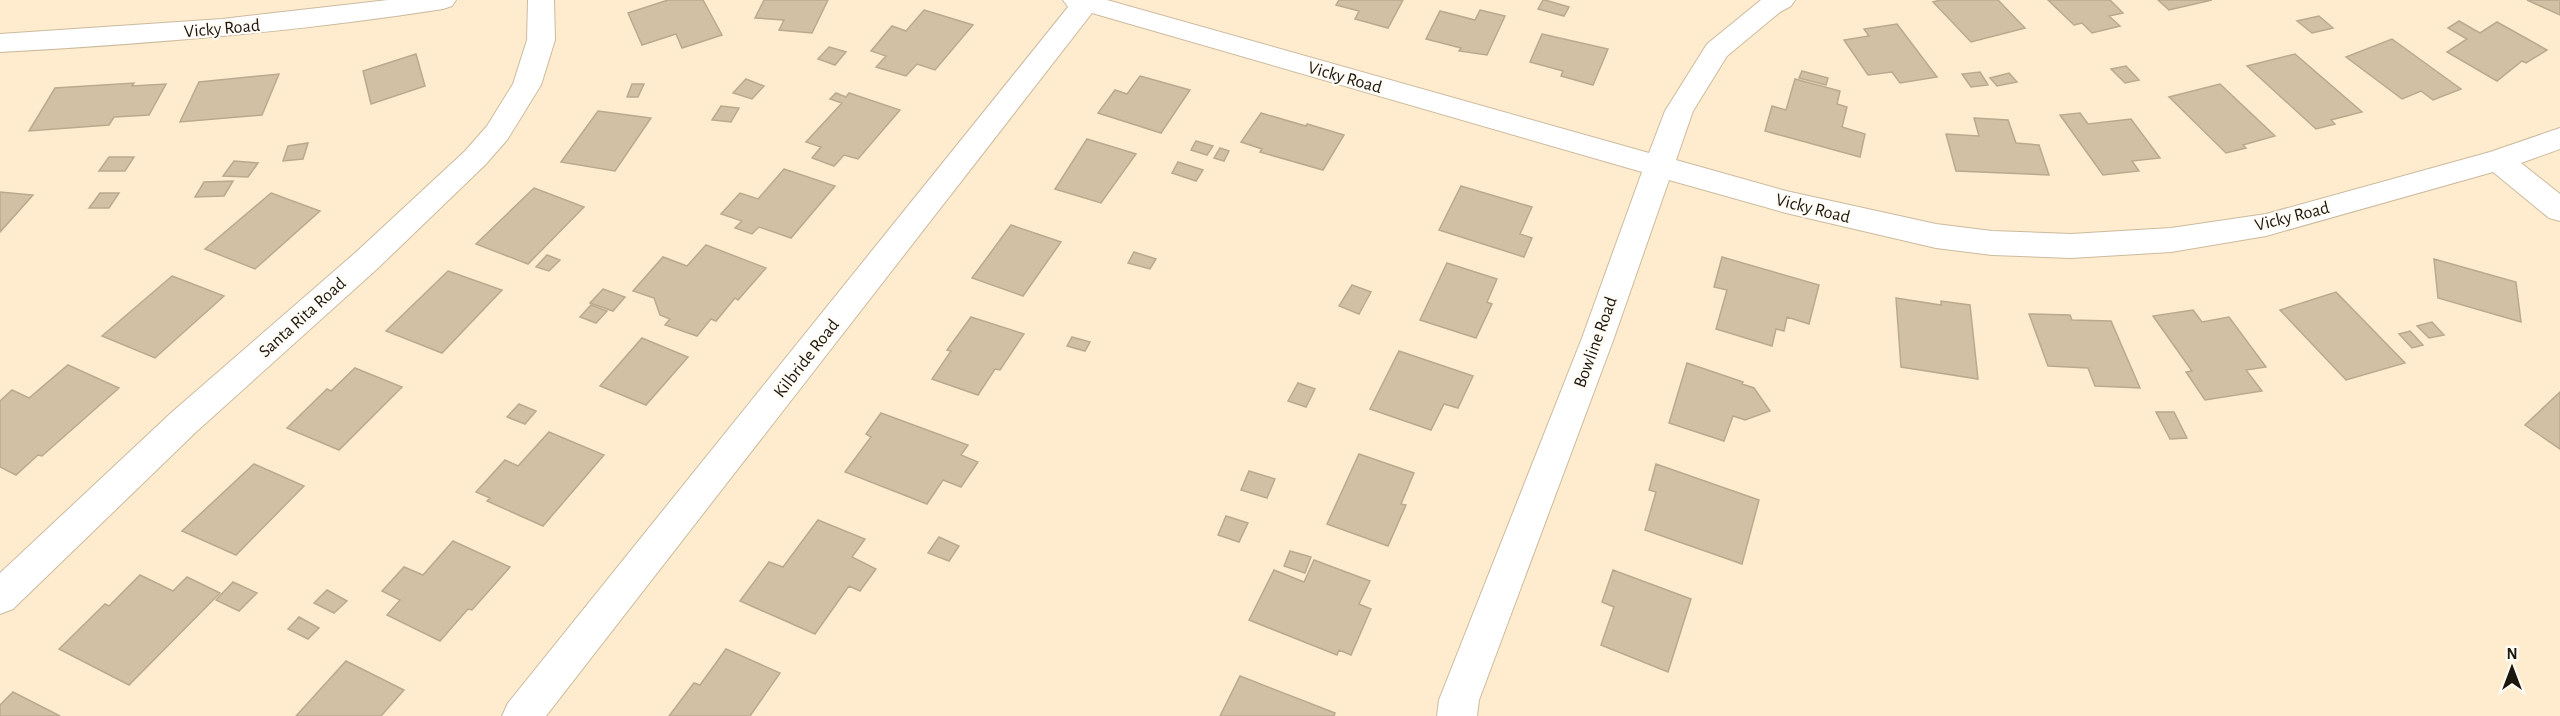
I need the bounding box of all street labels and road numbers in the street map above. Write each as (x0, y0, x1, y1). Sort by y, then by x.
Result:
street label: Vicky Road (183, 17, 261, 41)
street label: Vicky Road (1306, 59, 1384, 97)
street label: Vicky Road (1774, 191, 1852, 227)
street label: Vicky Road (2253, 199, 2331, 235)
street label: Santa Rita Road (256, 274, 349, 361)
street label: Bowline Road (1571, 294, 1621, 390)
street label: Kilbride Road (771, 316, 843, 401)

